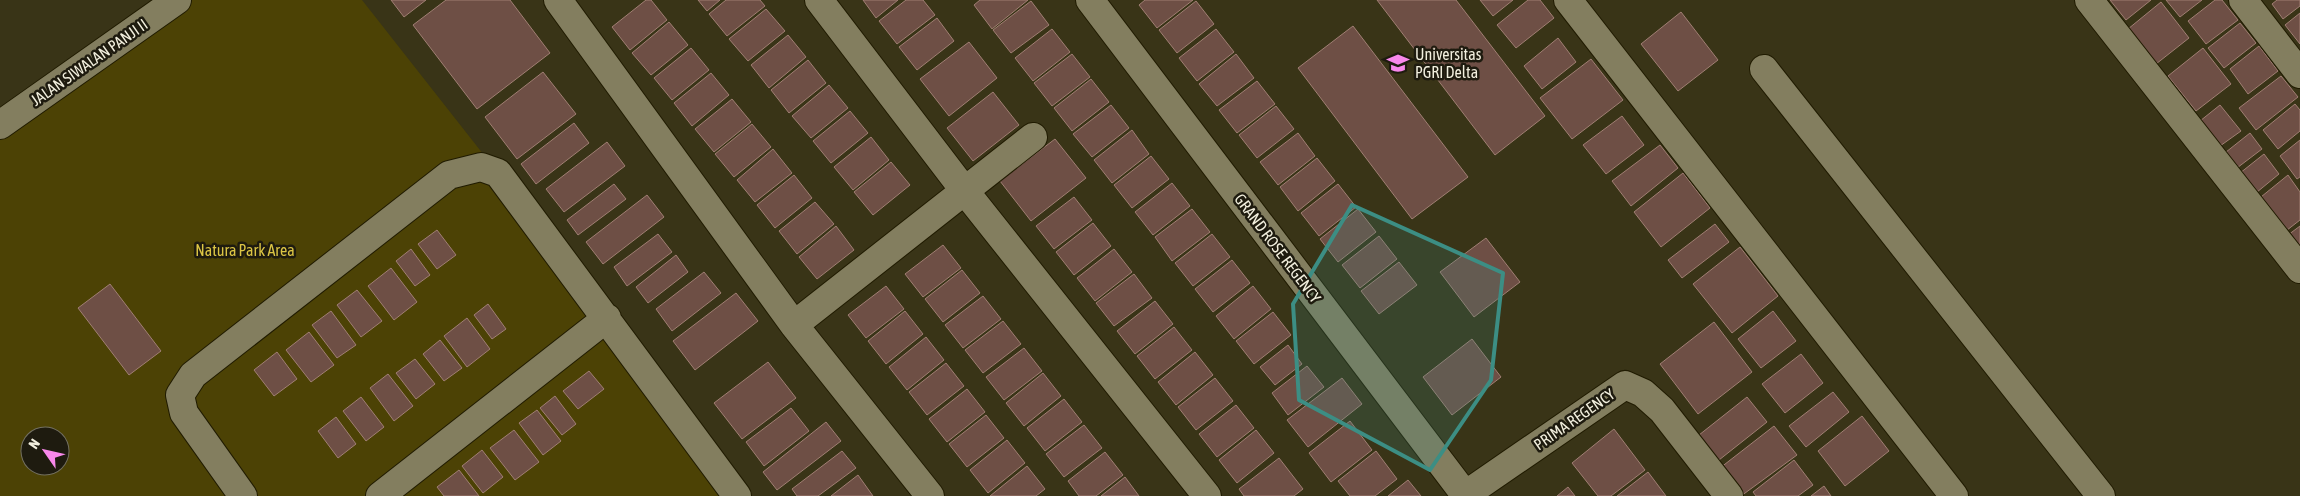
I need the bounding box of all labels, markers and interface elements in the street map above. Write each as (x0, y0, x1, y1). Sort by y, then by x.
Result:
street label: JALAN SIWALAN PANJI II (27, 15, 151, 109)
place label: Universitas PGRI Delta (1415, 45, 1482, 81)
school or university icon: Universitas PGRI Delta (1385, 50, 1411, 76)
street label: GRAND ROSE REGENCY (1231, 190, 1325, 307)
park label: Natura Park Area (195, 241, 295, 259)
street label: PRIMA REGENCY (1530, 384, 1619, 453)
north arrow (20, 426, 70, 476)
text: N (25, 436, 43, 452)

